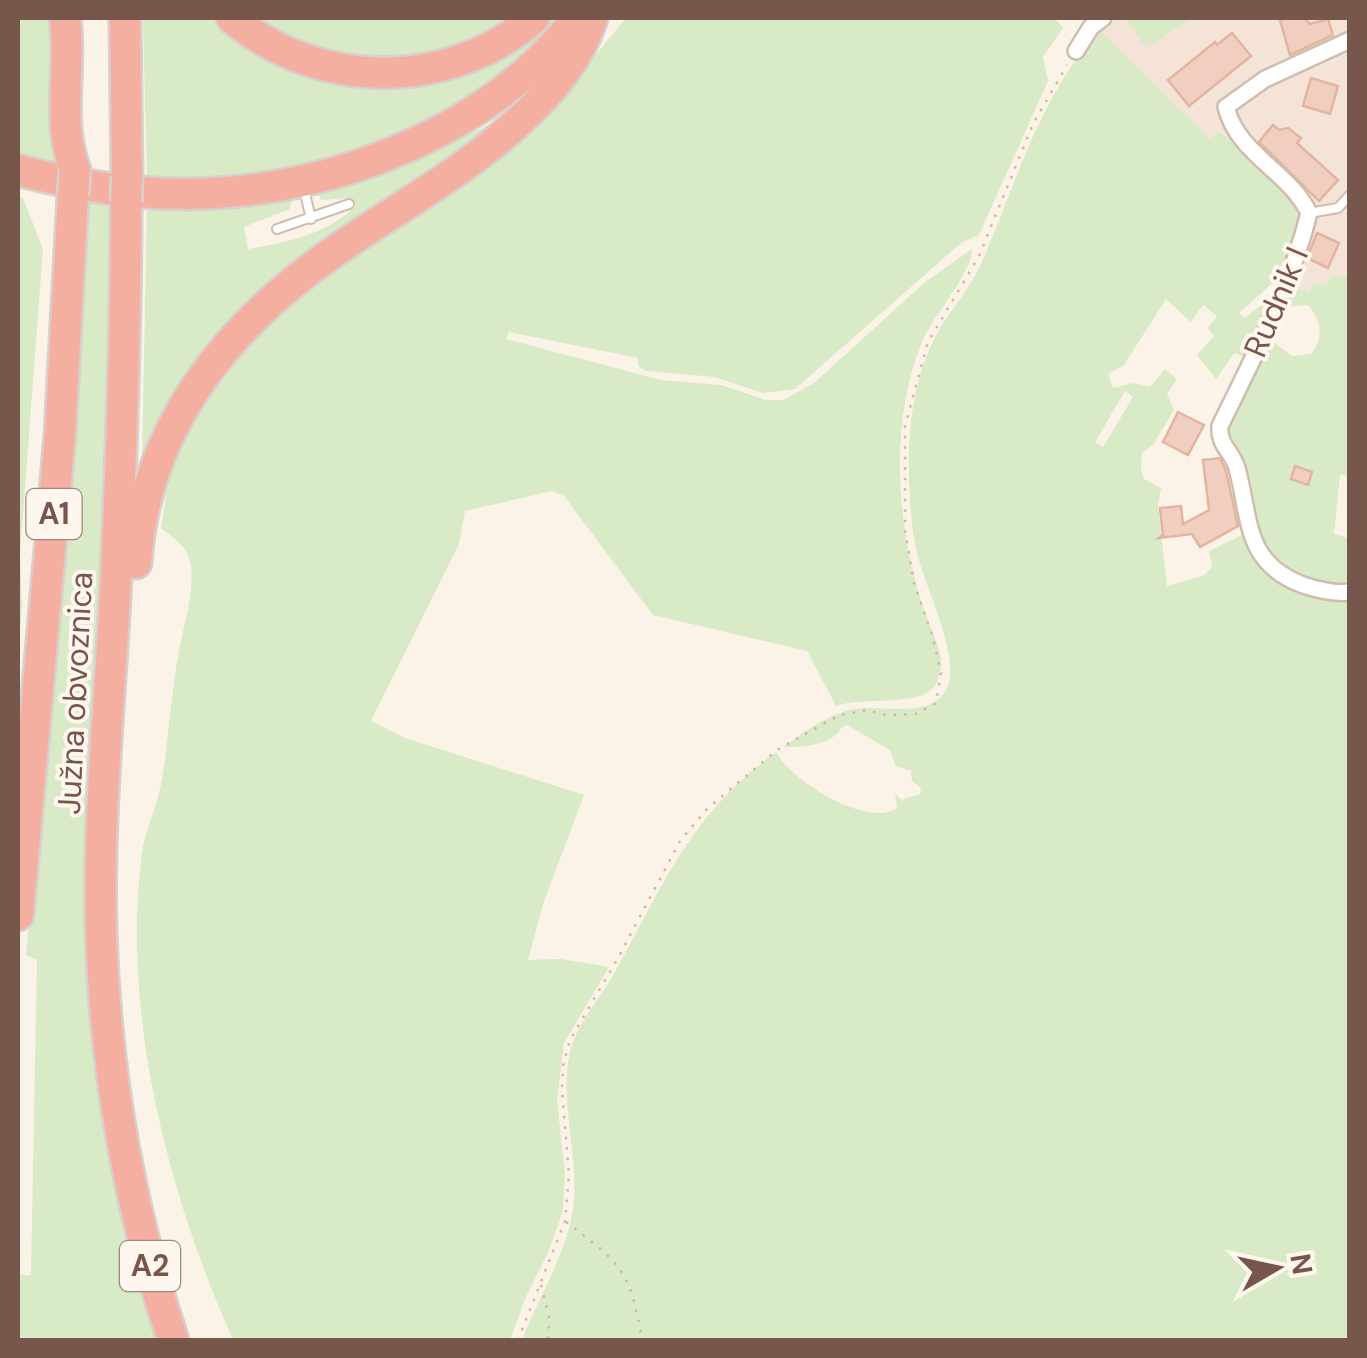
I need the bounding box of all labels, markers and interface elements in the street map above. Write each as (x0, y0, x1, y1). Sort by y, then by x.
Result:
street label: Rudnik I (1234, 241, 1318, 363)
road number: A1 (27, 489, 82, 539)
street label: Južna obvoznica (48, 571, 102, 815)
north arrow (1227, 1218, 1327, 1318)
road number: A2 (120, 1241, 180, 1291)
text: N (1281, 1251, 1321, 1277)

